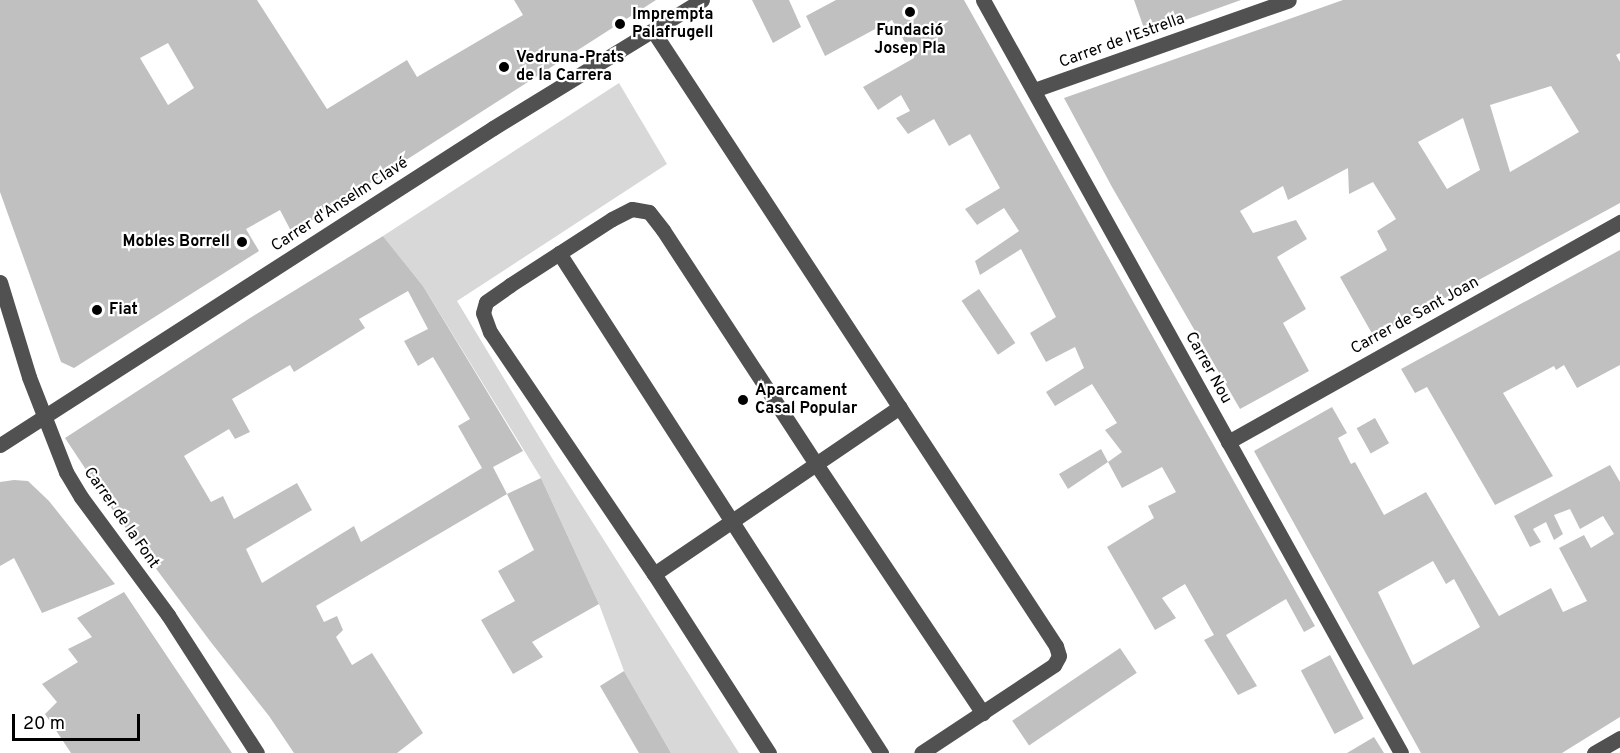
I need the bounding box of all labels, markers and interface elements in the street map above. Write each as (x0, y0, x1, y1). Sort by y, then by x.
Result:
place label: Imprempta Palafrugell (632, 5, 713, 43)
marker: Fundació Josep Pla (903, 5, 917, 19)
street label: Carrer de l'Estrella (1057, 9, 1187, 73)
marker: Imprempta Palafrugell (613, 17, 627, 31)
place label: Fundació Josep Pla (874, 21, 946, 59)
place label: Vedruna-Prats de la Carrera (516, 48, 624, 86)
marker: Vedruna-Prats de la Carrera (497, 60, 511, 74)
street label: Carrer d'Anselm Clavé (268, 154, 412, 256)
place label: Mobles Borrell (122, 232, 230, 252)
marker: Mobles Borrell (235, 235, 249, 249)
street label: Carrer de Sant Joan (1348, 273, 1482, 359)
place label: Fiat (109, 300, 138, 320)
marker: Fiat (90, 303, 104, 317)
street label: Carrer Nou (1180, 329, 1236, 407)
place label: Aparcament Casal Popular (755, 381, 857, 419)
marker: Aparcament Casal Popular (736, 393, 750, 407)
street label: Carrer de la Font (79, 464, 163, 572)
scale bar (15, 702, 142, 740)
text: 20 m (23, 713, 65, 736)

